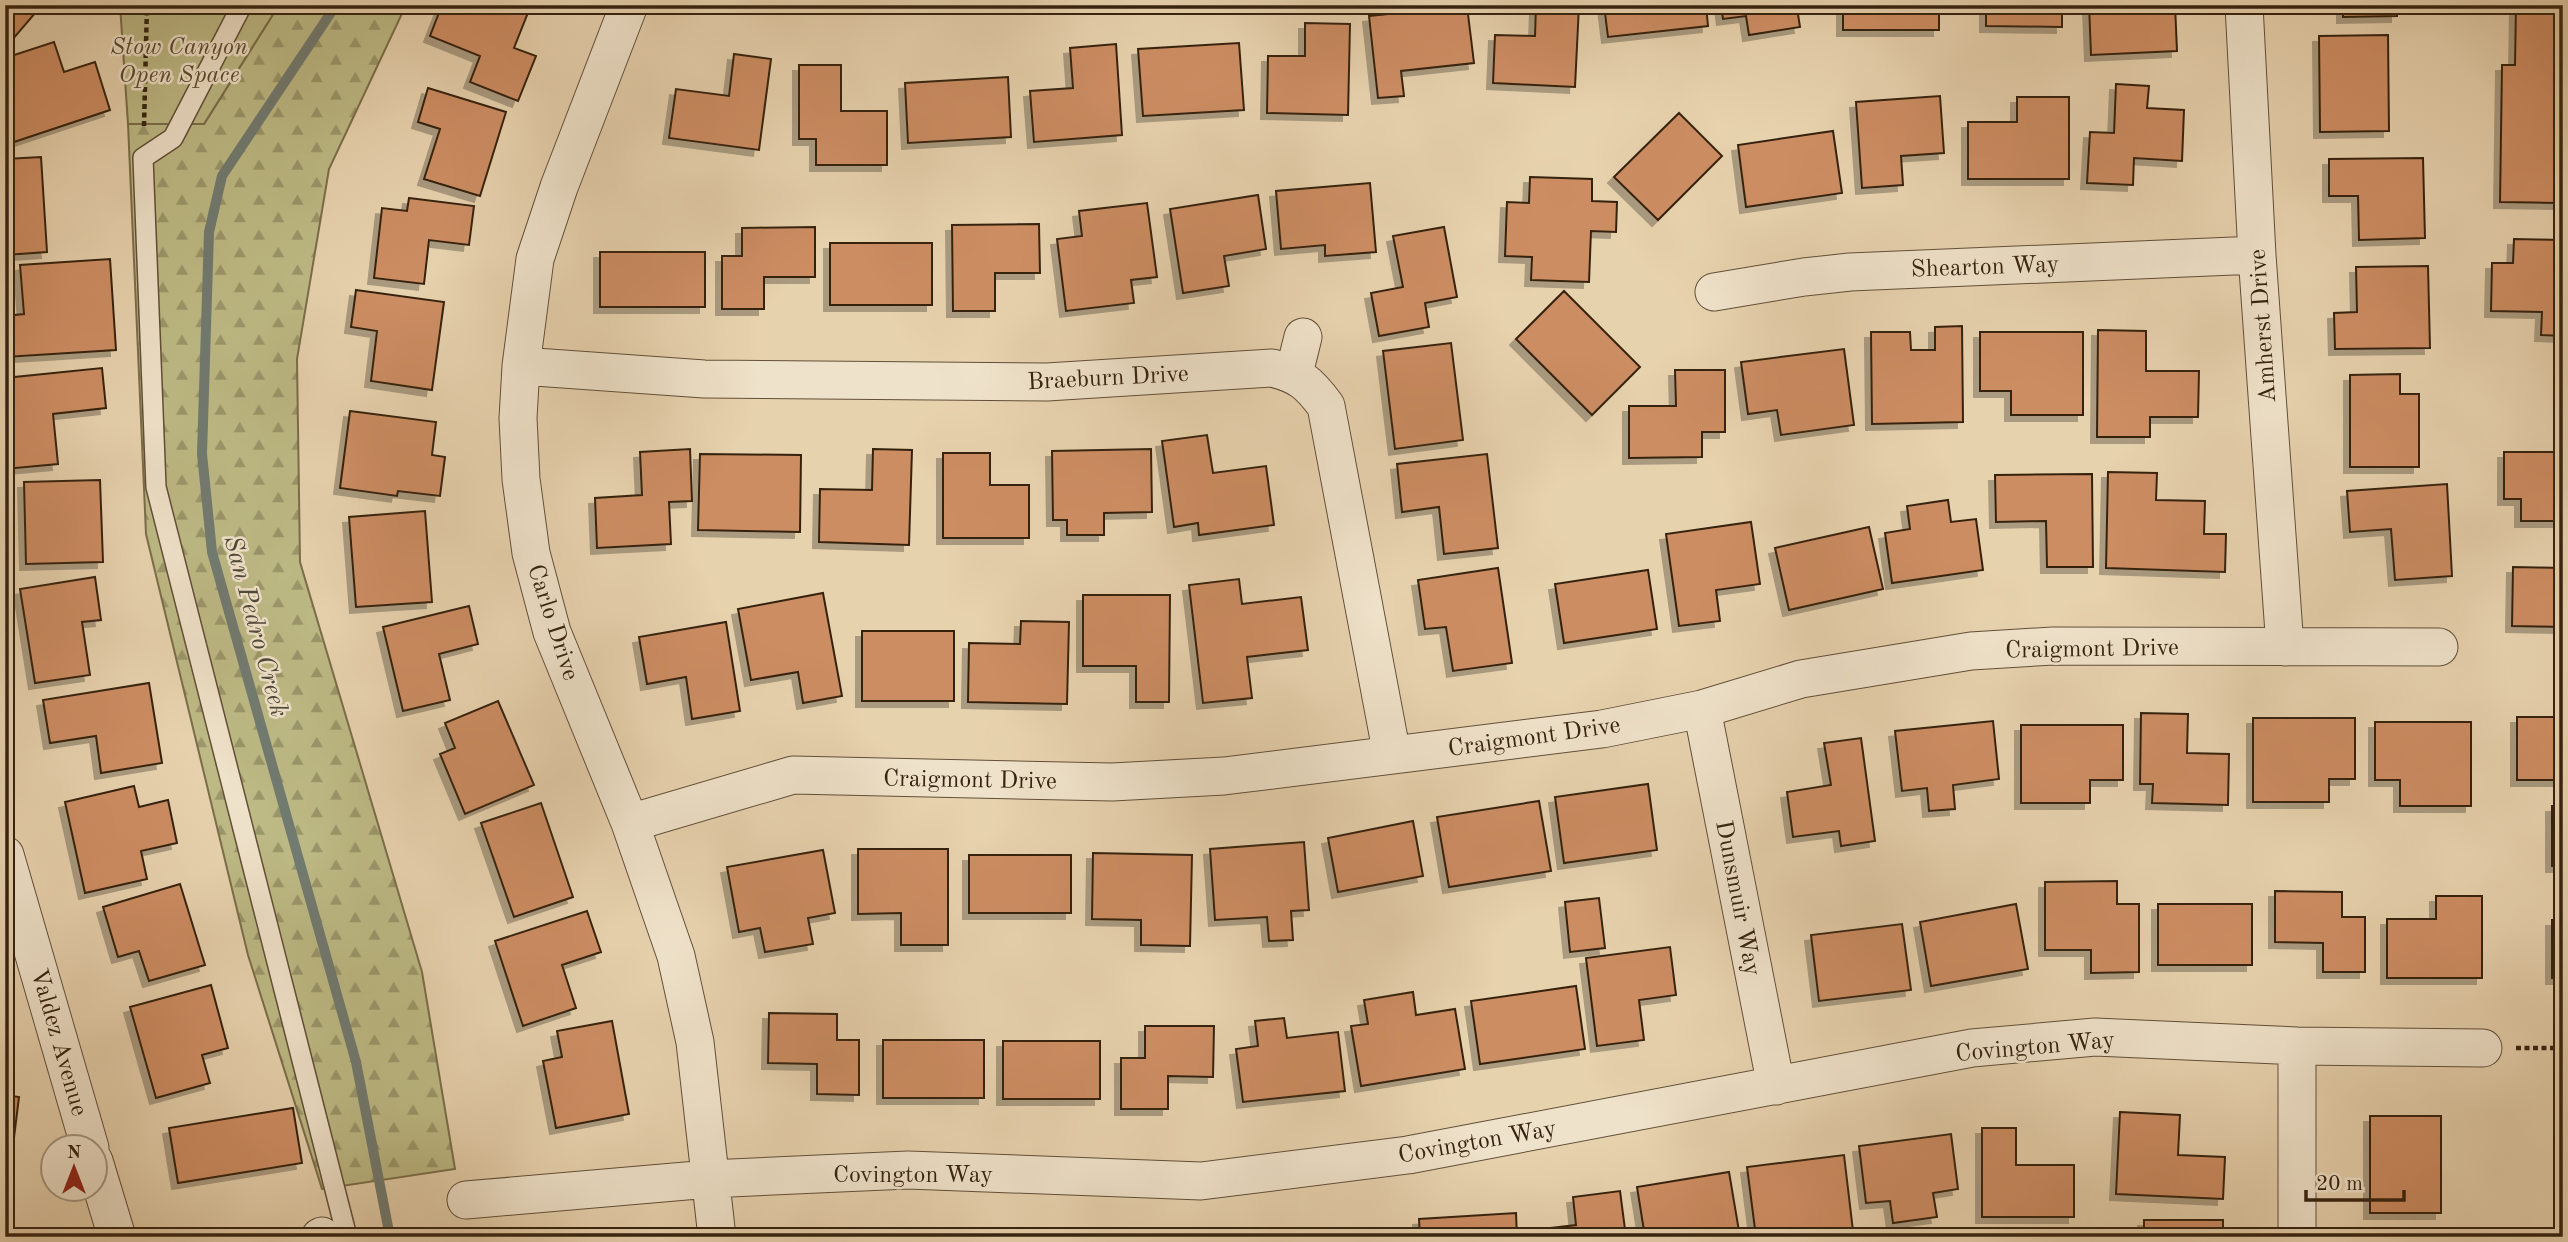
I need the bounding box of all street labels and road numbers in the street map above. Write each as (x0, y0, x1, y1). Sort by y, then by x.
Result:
street label: Amherst Drive (2247, 248, 2281, 404)
street label: Shearton Way (1910, 253, 2060, 283)
street label: Braeburn Drive (1027, 363, 1189, 395)
street label: Carlo Drive (522, 562, 582, 684)
street label: Craigmont Drive (2005, 636, 2179, 664)
street label: Craigmont Drive (1447, 714, 1622, 762)
street label: Craigmont Drive (883, 767, 1057, 795)
street label: Dunsmuir Way (1710, 819, 1764, 978)
street label: Valdez Avenue (26, 966, 91, 1119)
street label: Covington Way (1954, 1029, 2116, 1067)
street label: Covington Way (1396, 1117, 1558, 1169)
street label: Covington Way (833, 1164, 993, 1188)

